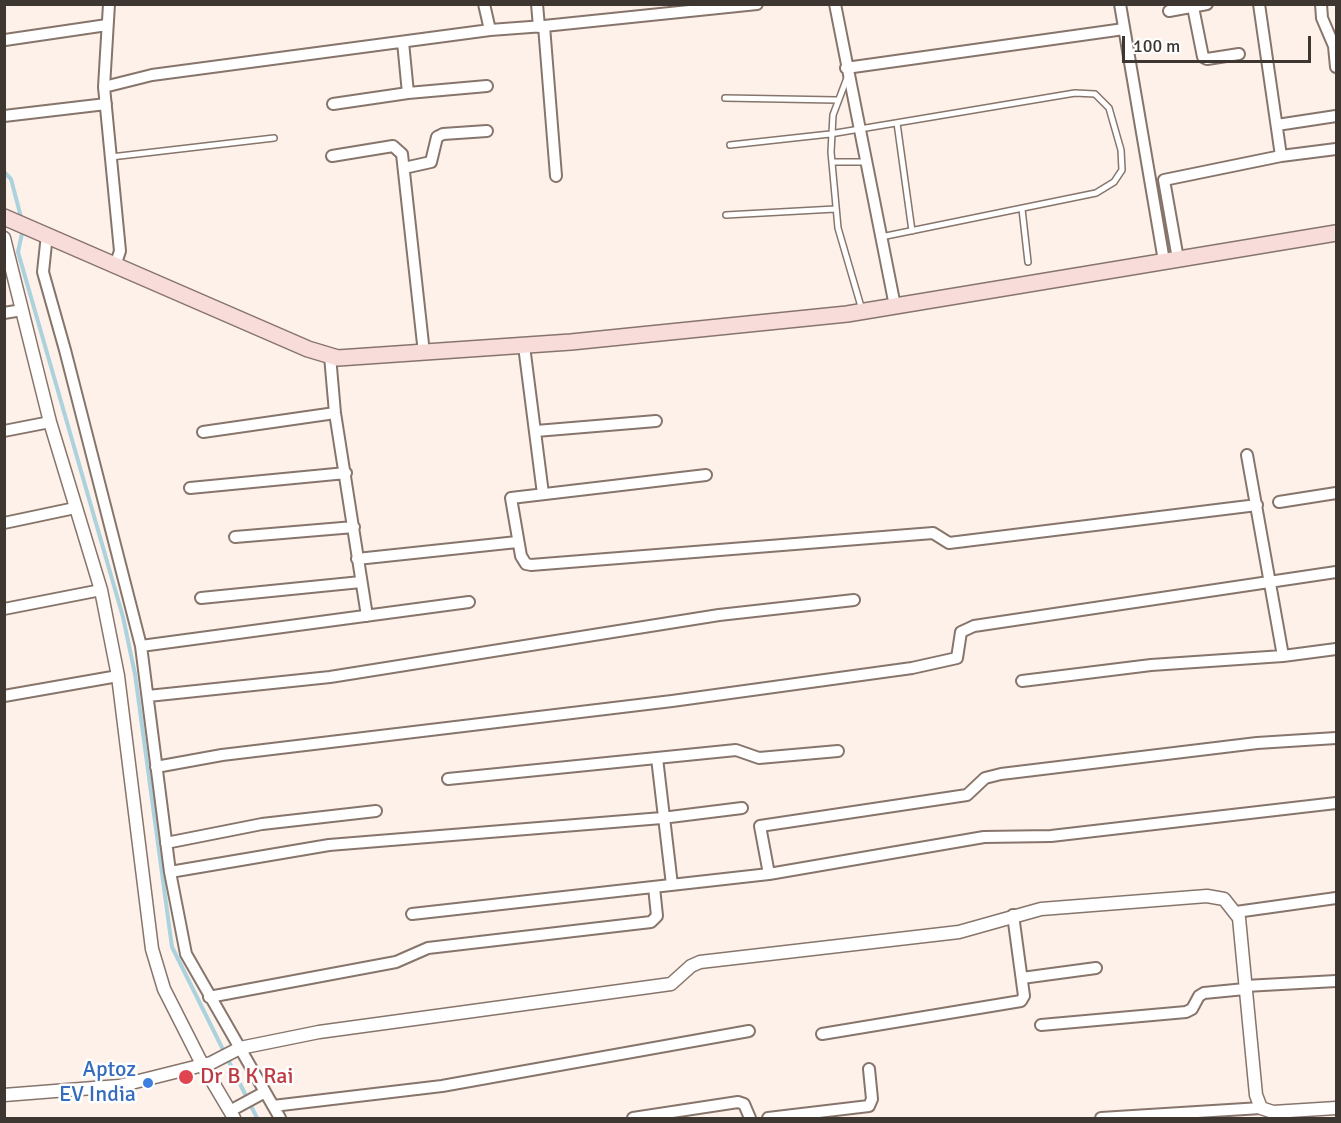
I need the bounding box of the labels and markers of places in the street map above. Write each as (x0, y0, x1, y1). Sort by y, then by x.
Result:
place label: Aptoz EV India (59, 1057, 136, 1108)
place label: Dr B K Rai (200, 1064, 294, 1090)
marker: Dr B K Rai (177, 1068, 195, 1086)
marker: Aptoz EV India (141, 1076, 155, 1090)

